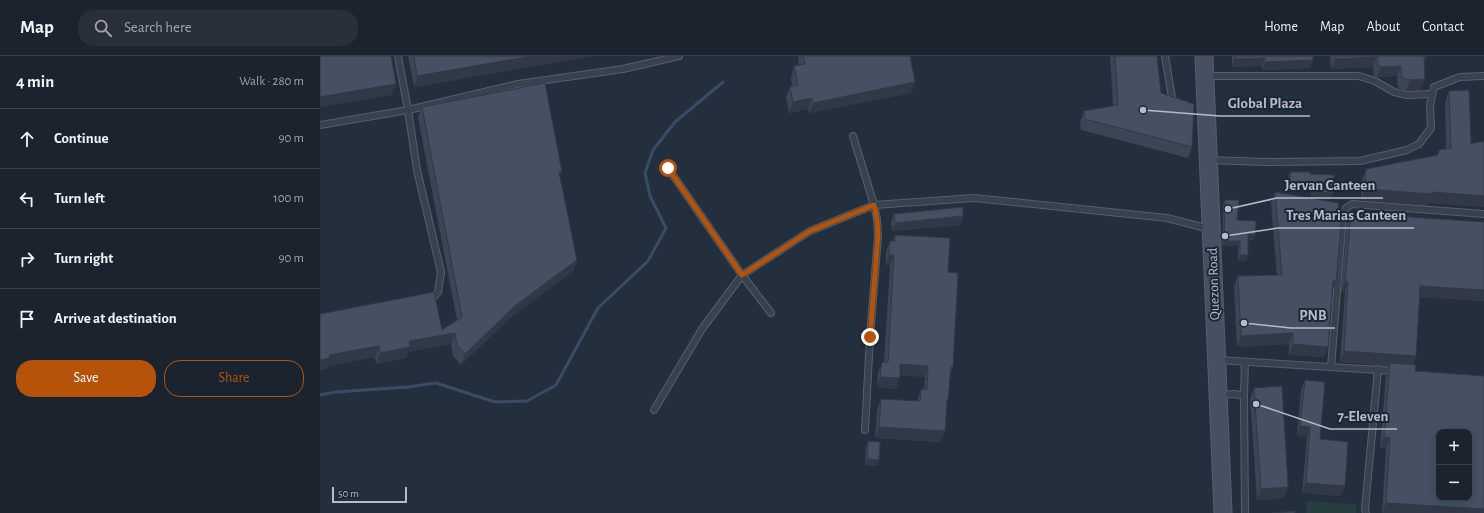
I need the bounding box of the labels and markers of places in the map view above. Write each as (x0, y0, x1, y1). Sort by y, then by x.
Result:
callout: Global Plaza (1220, 89, 1310, 116)
callout: Jervan Canteen (1277, 171, 1383, 198)
callout: Tres Marias Canteen (1278, 201, 1414, 228)
callout: PNB (1291, 301, 1335, 328)
callout: 7-Eleven (1330, 402, 1397, 429)

